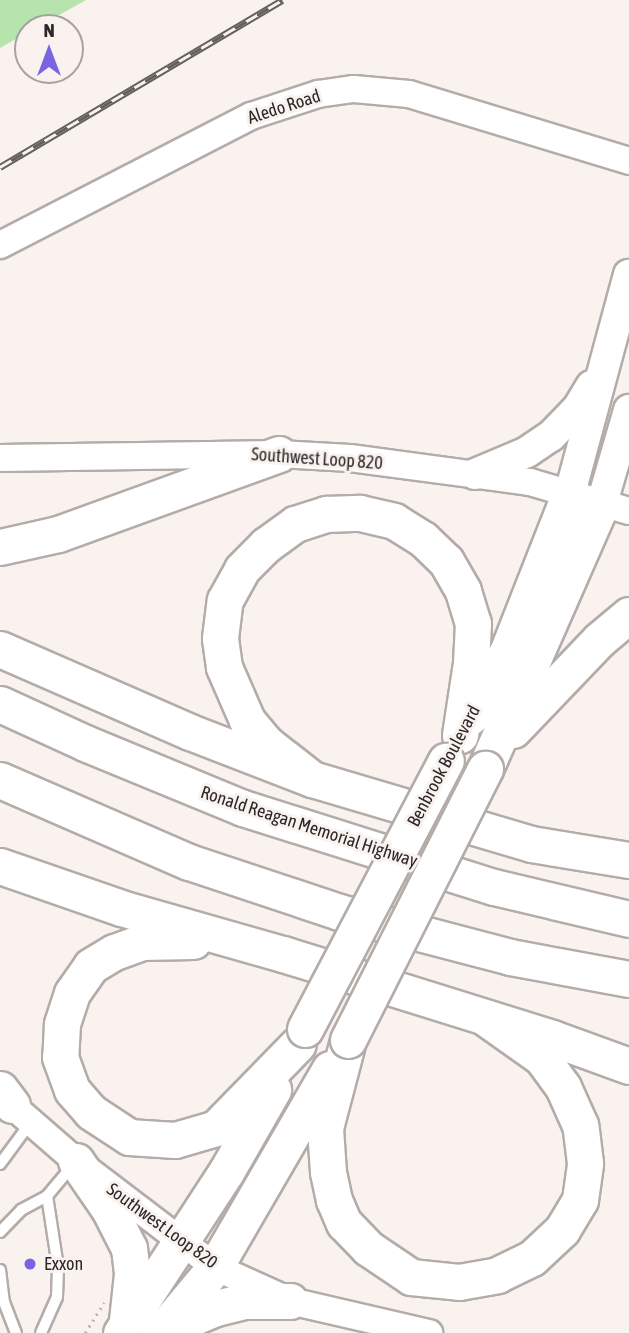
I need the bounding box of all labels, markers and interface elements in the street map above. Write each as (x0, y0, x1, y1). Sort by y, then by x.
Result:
north arrow (14, 14, 84, 84)
text: N (43, 19, 55, 41)
street label: Aledo Road (245, 85, 323, 129)
street label: Southwest Loop 820 (251, 444, 383, 474)
street label: Benbrook Boulevard (403, 702, 485, 830)
street label: Ronald Reagan Memorial Highway (198, 782, 420, 872)
street label: Southwest Loop 820 (102, 1179, 222, 1273)
place label: Exxon (44, 1253, 83, 1275)
marker: Exxon (22, 1256, 38, 1272)

